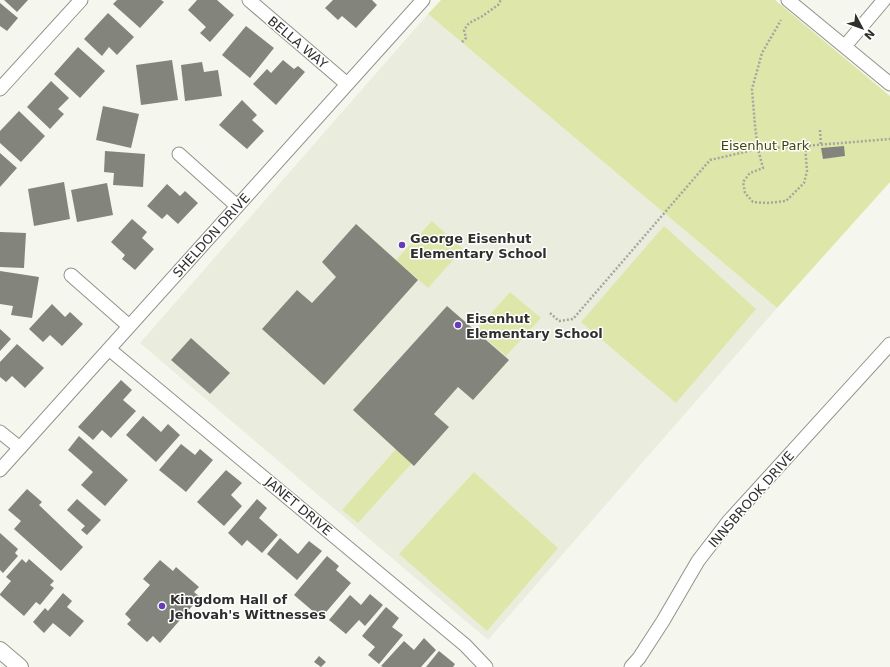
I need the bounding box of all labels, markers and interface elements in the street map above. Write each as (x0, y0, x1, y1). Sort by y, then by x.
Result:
north arrow (842, 8, 882, 48)
street label: BELLA WAY (265, 13, 330, 72)
text: N (861, 26, 877, 42)
park label: Eisenhut Park (721, 138, 810, 153)
street label: SHELDON DRIVE (170, 190, 253, 280)
place label: George Eisenhut Elementary School (410, 231, 547, 261)
marker: George Eisenhut Elementary School (397, 240, 407, 250)
place label: Eisenhut Elementary School (466, 311, 603, 341)
marker: Eisenhut Elementary School (453, 320, 463, 330)
street label: INNSBROOK DRIVE (706, 448, 797, 551)
street label: JANET DRIVE (261, 473, 335, 539)
place label: Kingdom Hall of Jehovah's Wittnesses (169, 592, 326, 622)
marker: Kingdom Hall of Jehovah's Wittnesses (157, 601, 167, 611)

